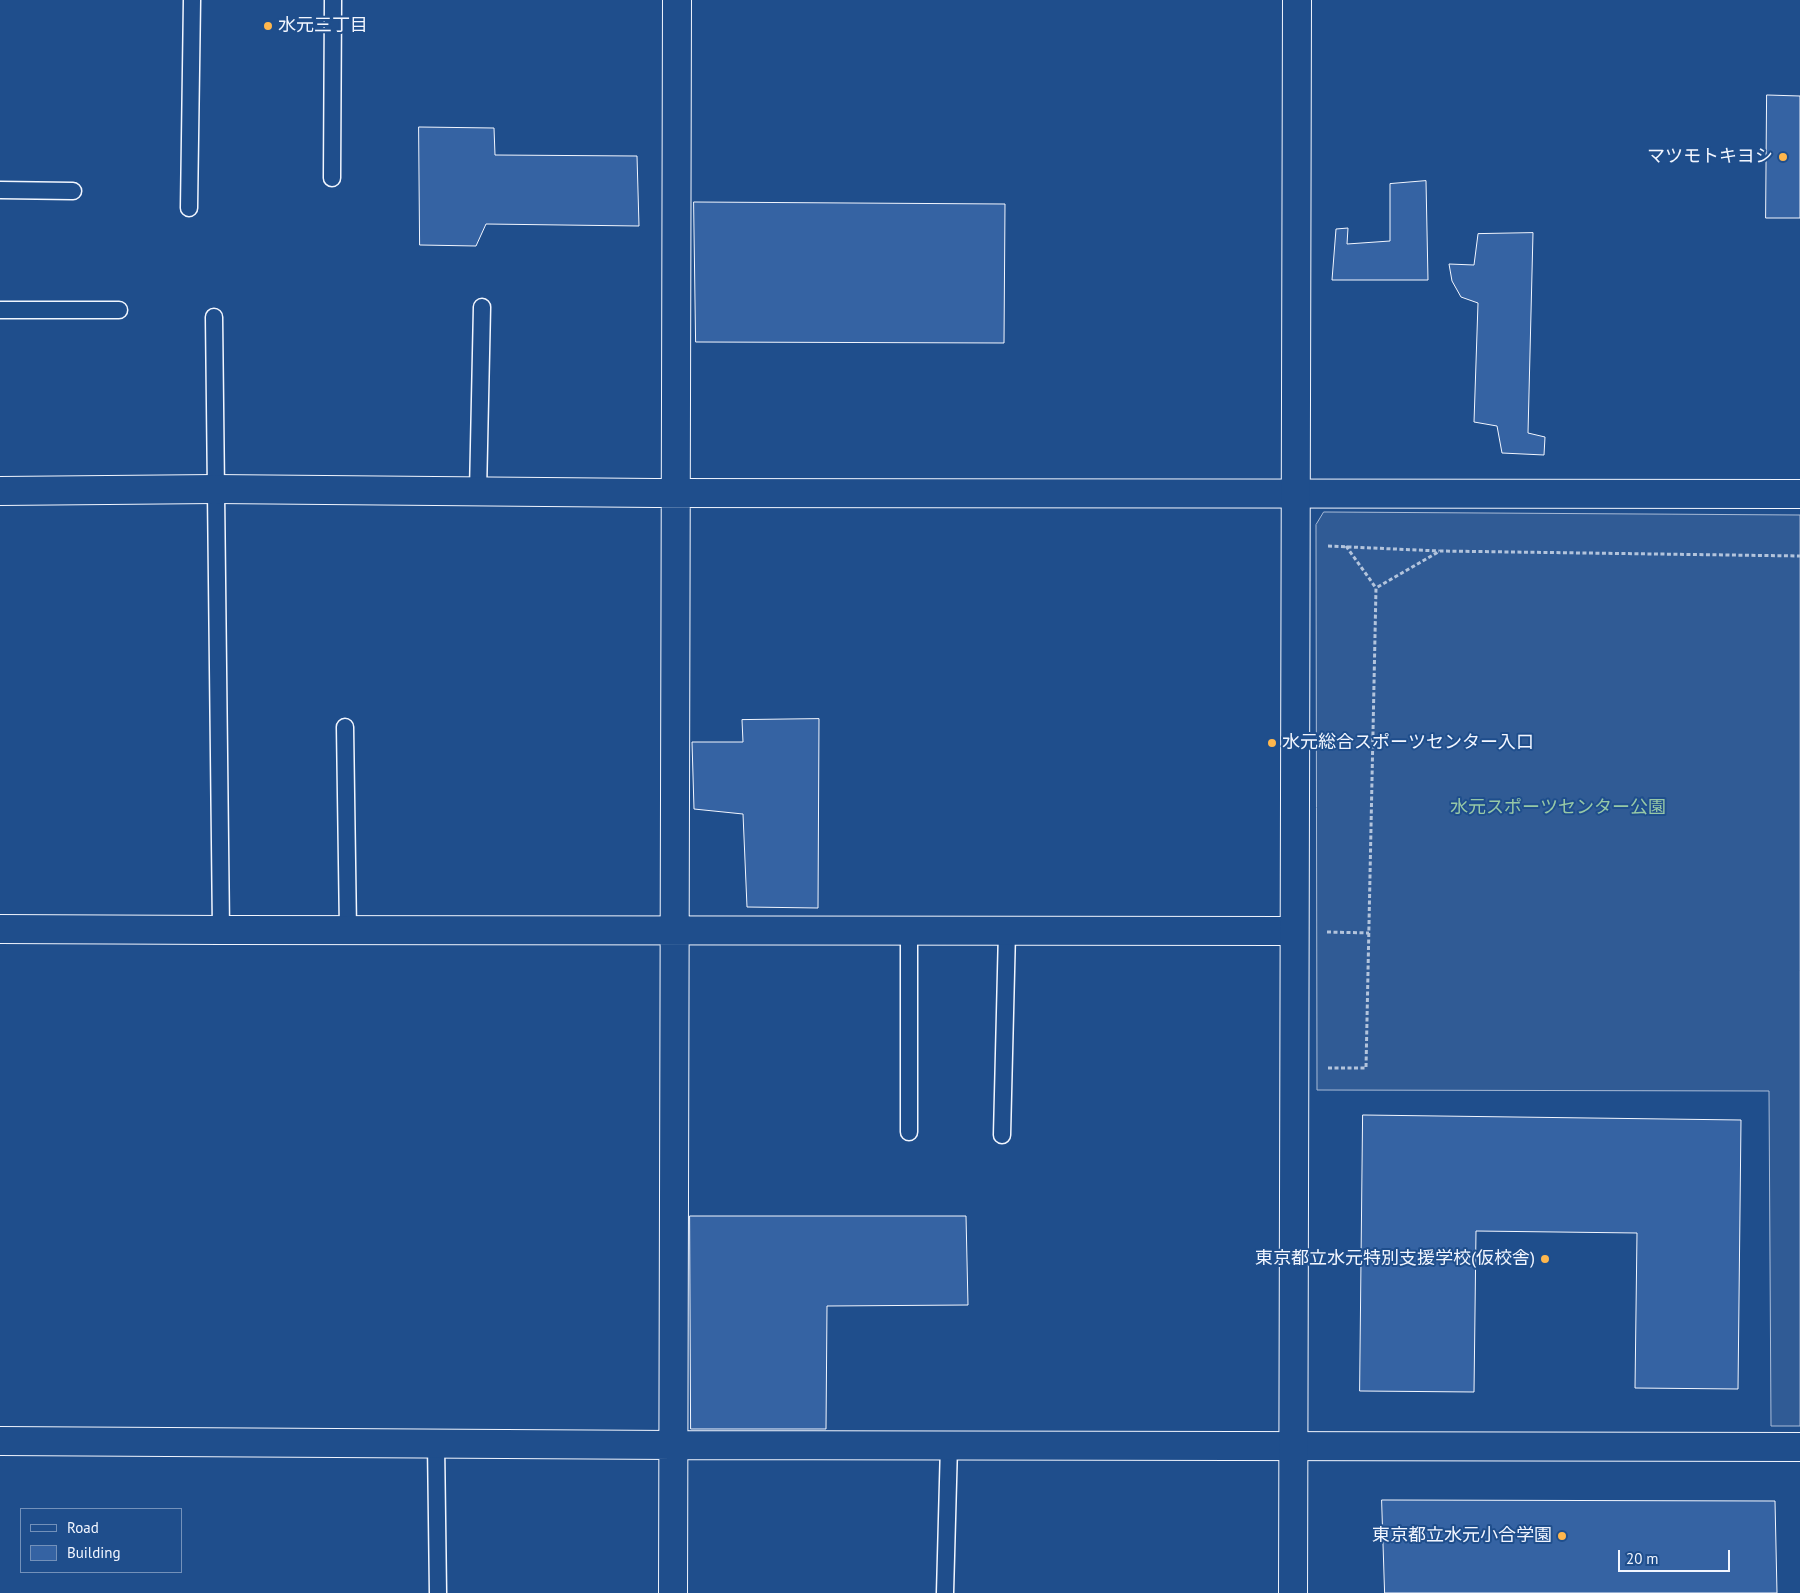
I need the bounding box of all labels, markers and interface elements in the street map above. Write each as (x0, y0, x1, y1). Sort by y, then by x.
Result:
place label: 水元三丁目 (278, 15, 368, 37)
marker: 水元三丁目 (262, 20, 274, 32)
place label: マツモトキヨシ (1647, 146, 1773, 168)
marker: マツモトキヨシ (1777, 151, 1789, 163)
place label: 水元総合スポーツセンター入口 (1282, 732, 1534, 754)
marker: 水元総合スポーツセンター入口 (1266, 737, 1278, 749)
park label: 水元スポーツセンター公園 (1450, 797, 1666, 819)
place label: 東京都立水元特別支援学校(仮校舎) (1255, 1248, 1535, 1270)
marker: 東京都立水元特別支援学校(仮校舎) (1539, 1253, 1551, 1265)
legend (20, 1508, 182, 1573)
text: Road (67, 1518, 99, 1537)
place label: 東京都立水元小合学園 (1372, 1525, 1552, 1547)
marker: 東京都立水元小合学園 (1556, 1530, 1568, 1542)
scale bar (1620, 1540, 1732, 1572)
text: Building (67, 1543, 121, 1562)
text: 20 m (1626, 1549, 1659, 1568)

